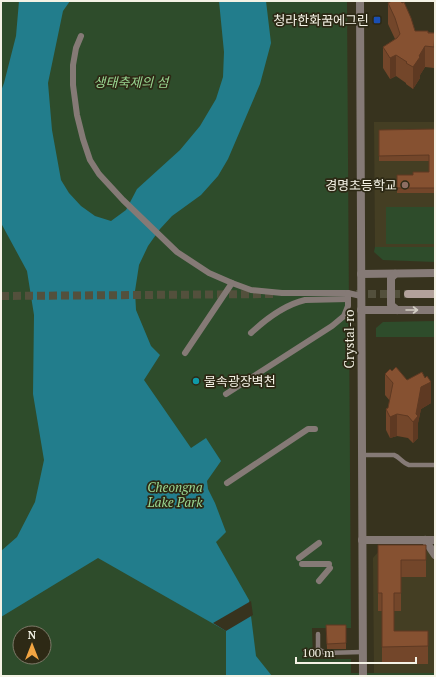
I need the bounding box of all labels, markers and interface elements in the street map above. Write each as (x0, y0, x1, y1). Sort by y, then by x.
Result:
place label: 청라한화꿈에그린 (273, 11, 369, 29)
marker: 청라한화꿈에그린 (372, 15, 382, 25)
park label: 생태축제의 섬 (94, 73, 169, 91)
place label: 경명초등학교 (325, 176, 397, 194)
marker: 경명초등학교 (400, 180, 410, 190)
one-way arrow (405, 306, 418, 314)
street label: Crystal-ro (340, 310, 358, 368)
place label: 물속광장벽천 (204, 372, 276, 390)
marker: 물속광장벽천 (191, 376, 201, 386)
park label: Cheongna Lake Park (147, 478, 203, 511)
north arrow (12, 625, 52, 665)
text: N (28, 628, 37, 642)
scale bar (296, 639, 416, 665)
text: 100 m (302, 645, 335, 660)

